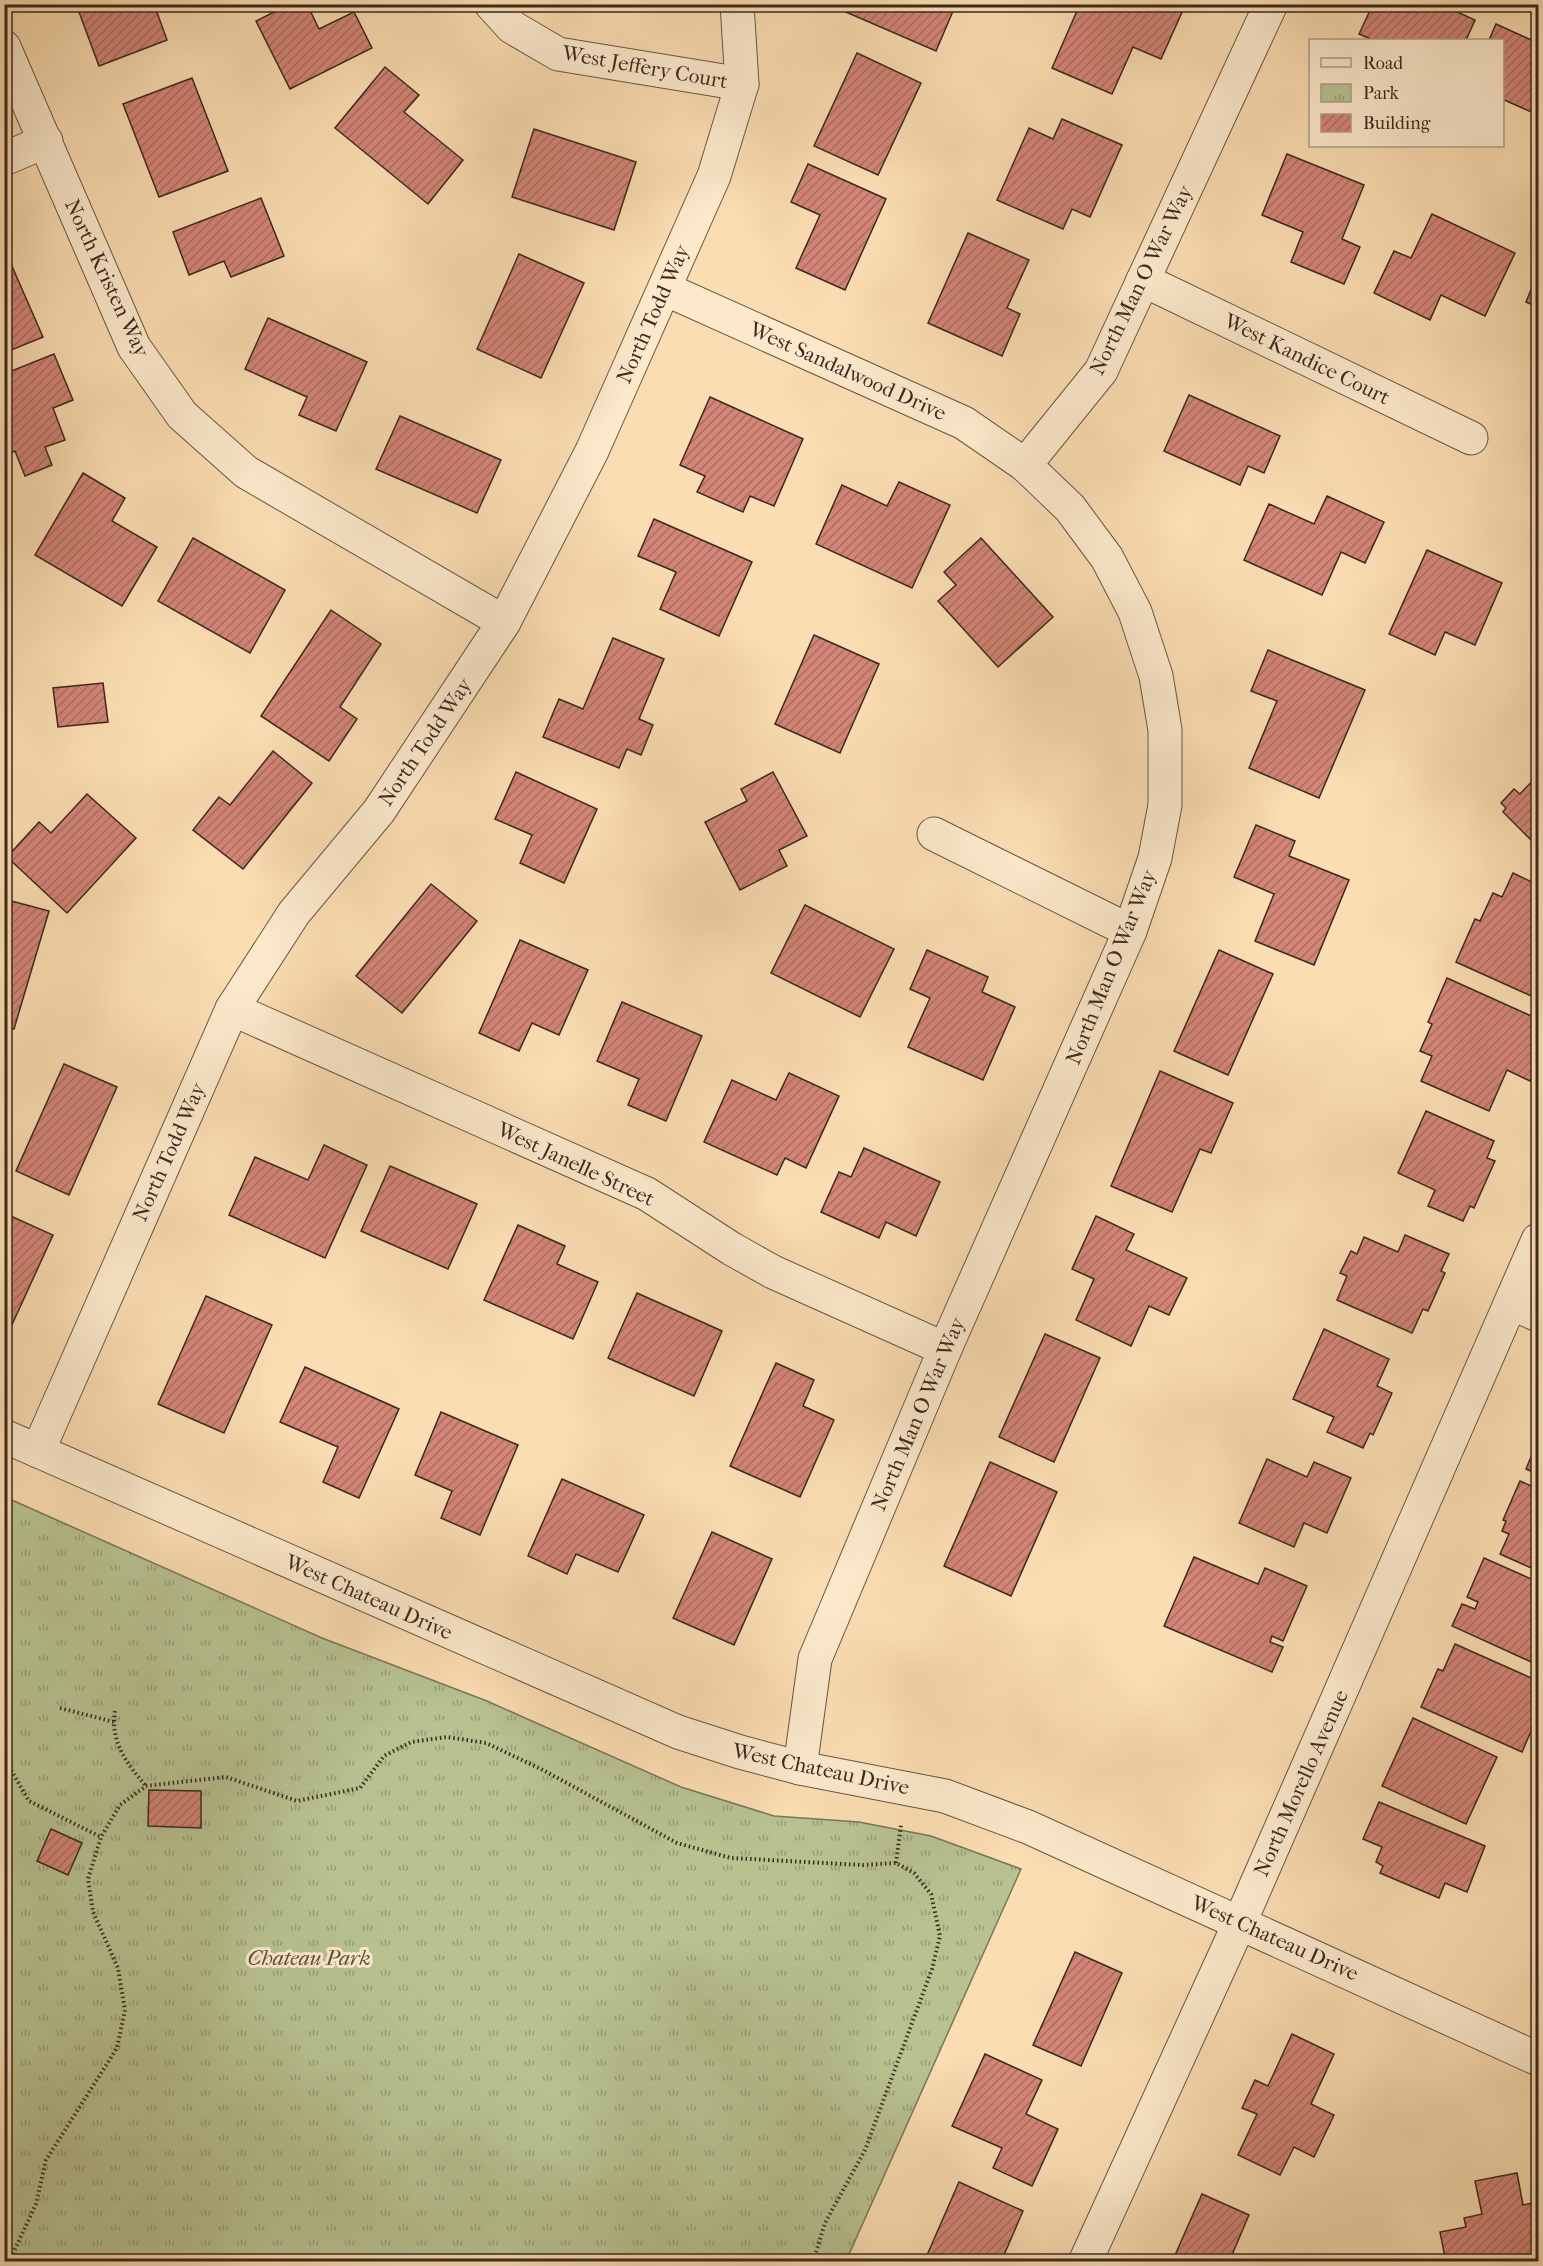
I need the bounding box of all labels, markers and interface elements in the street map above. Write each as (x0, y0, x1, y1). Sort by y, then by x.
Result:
legend (1309, 39, 1504, 147)
street label: West Jeffery Court (559, 40, 730, 93)
text: Road (1363, 53, 1403, 74)
text: Park (1363, 83, 1400, 104)
text: Building (1363, 113, 1431, 134)
street label: North Man O War Way (1085, 181, 1198, 379)
street label: North Kristen Way (60, 195, 154, 361)
street label: North Todd Way (612, 240, 695, 387)
street label: West Kandice Court (1219, 308, 1394, 410)
street label: West Sandalwood Drive (745, 316, 950, 425)
street label: North Todd Way (373, 673, 477, 810)
street label: North Man O War Way (1061, 865, 1161, 1068)
street label: North Todd Way (128, 1078, 211, 1225)
street label: West Janelle Street (493, 1117, 659, 1211)
street label: North Man O War Way (866, 1313, 970, 1514)
street label: West Chateau Drive (281, 1549, 456, 1645)
street label: North Morello Avenue (1249, 1686, 1353, 1880)
street label: West Chateau Drive (729, 1738, 912, 1799)
street label: West Chateau Drive (1187, 1890, 1362, 1986)
park label: Chateau Park (247, 1946, 371, 1970)

